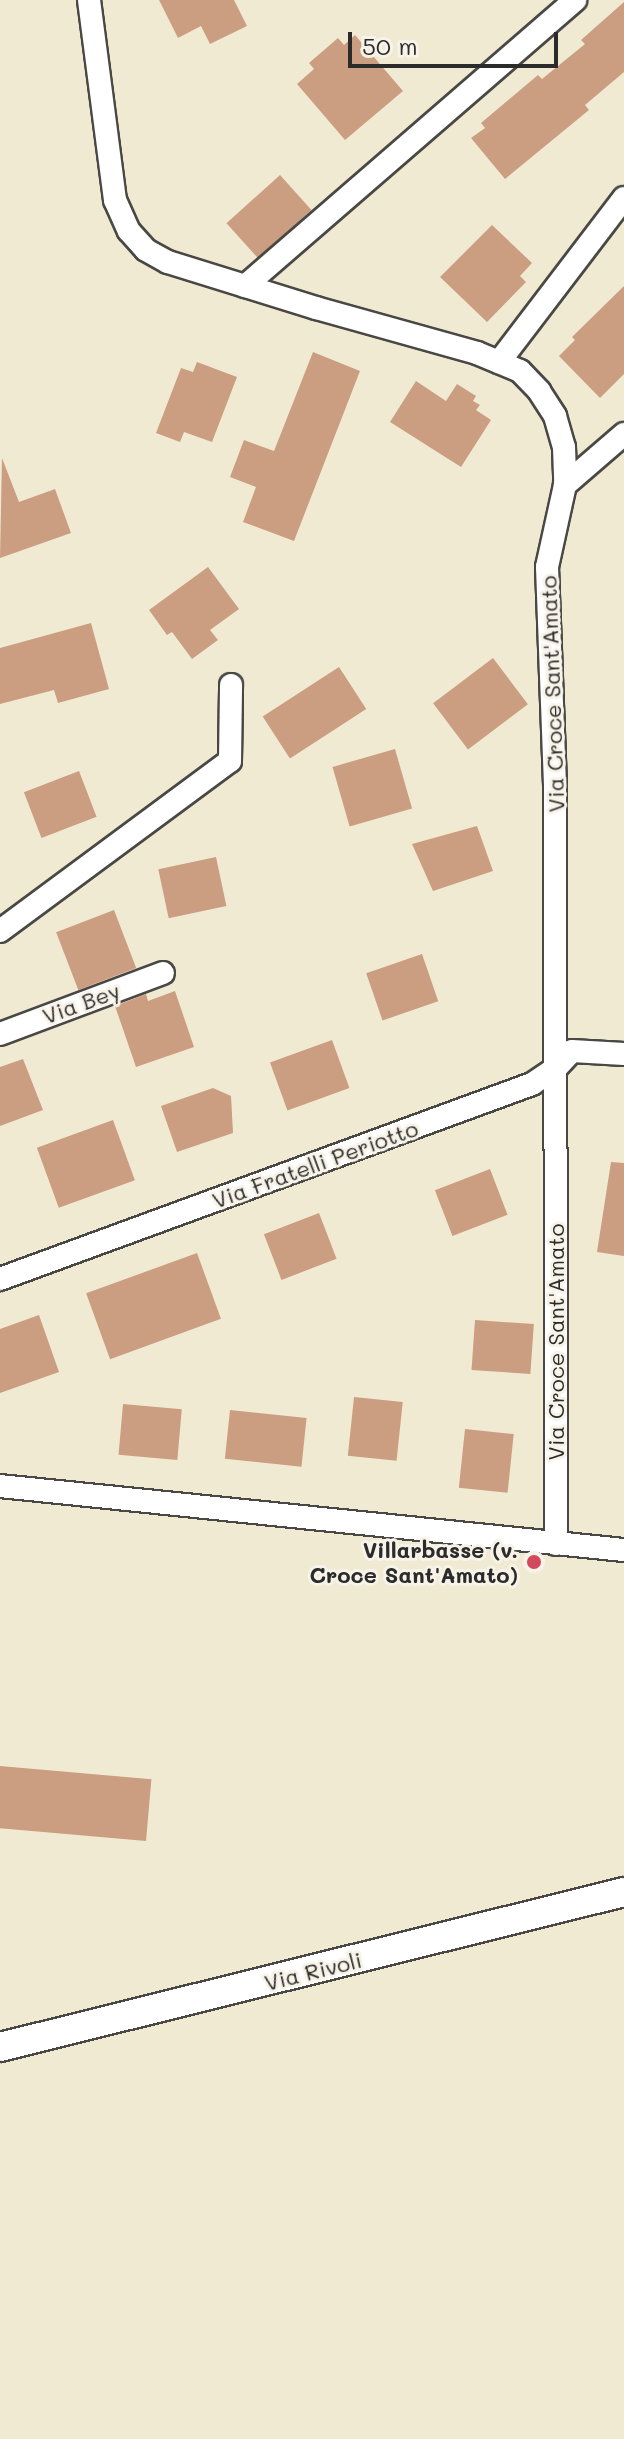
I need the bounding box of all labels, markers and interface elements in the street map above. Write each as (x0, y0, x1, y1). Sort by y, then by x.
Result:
scale bar (352, 16, 562, 66)
text: 50 m (362, 30, 418, 61)
street label: Via Croce Sant'Amato (535, 575, 569, 813)
street label: Via Bey (39, 977, 123, 1029)
street label: Via Fratelli Periotto (208, 1114, 422, 1214)
street label: Via Croce Sant'Amato (543, 1223, 569, 1461)
place label: Villarbasse (v. Croce Sant'Amato) (309, 1536, 518, 1588)
marker: Villarbasse (v. Croce Sant'Amato) (525, 1553, 543, 1571)
street label: Via Rivoli (262, 1946, 364, 1996)

